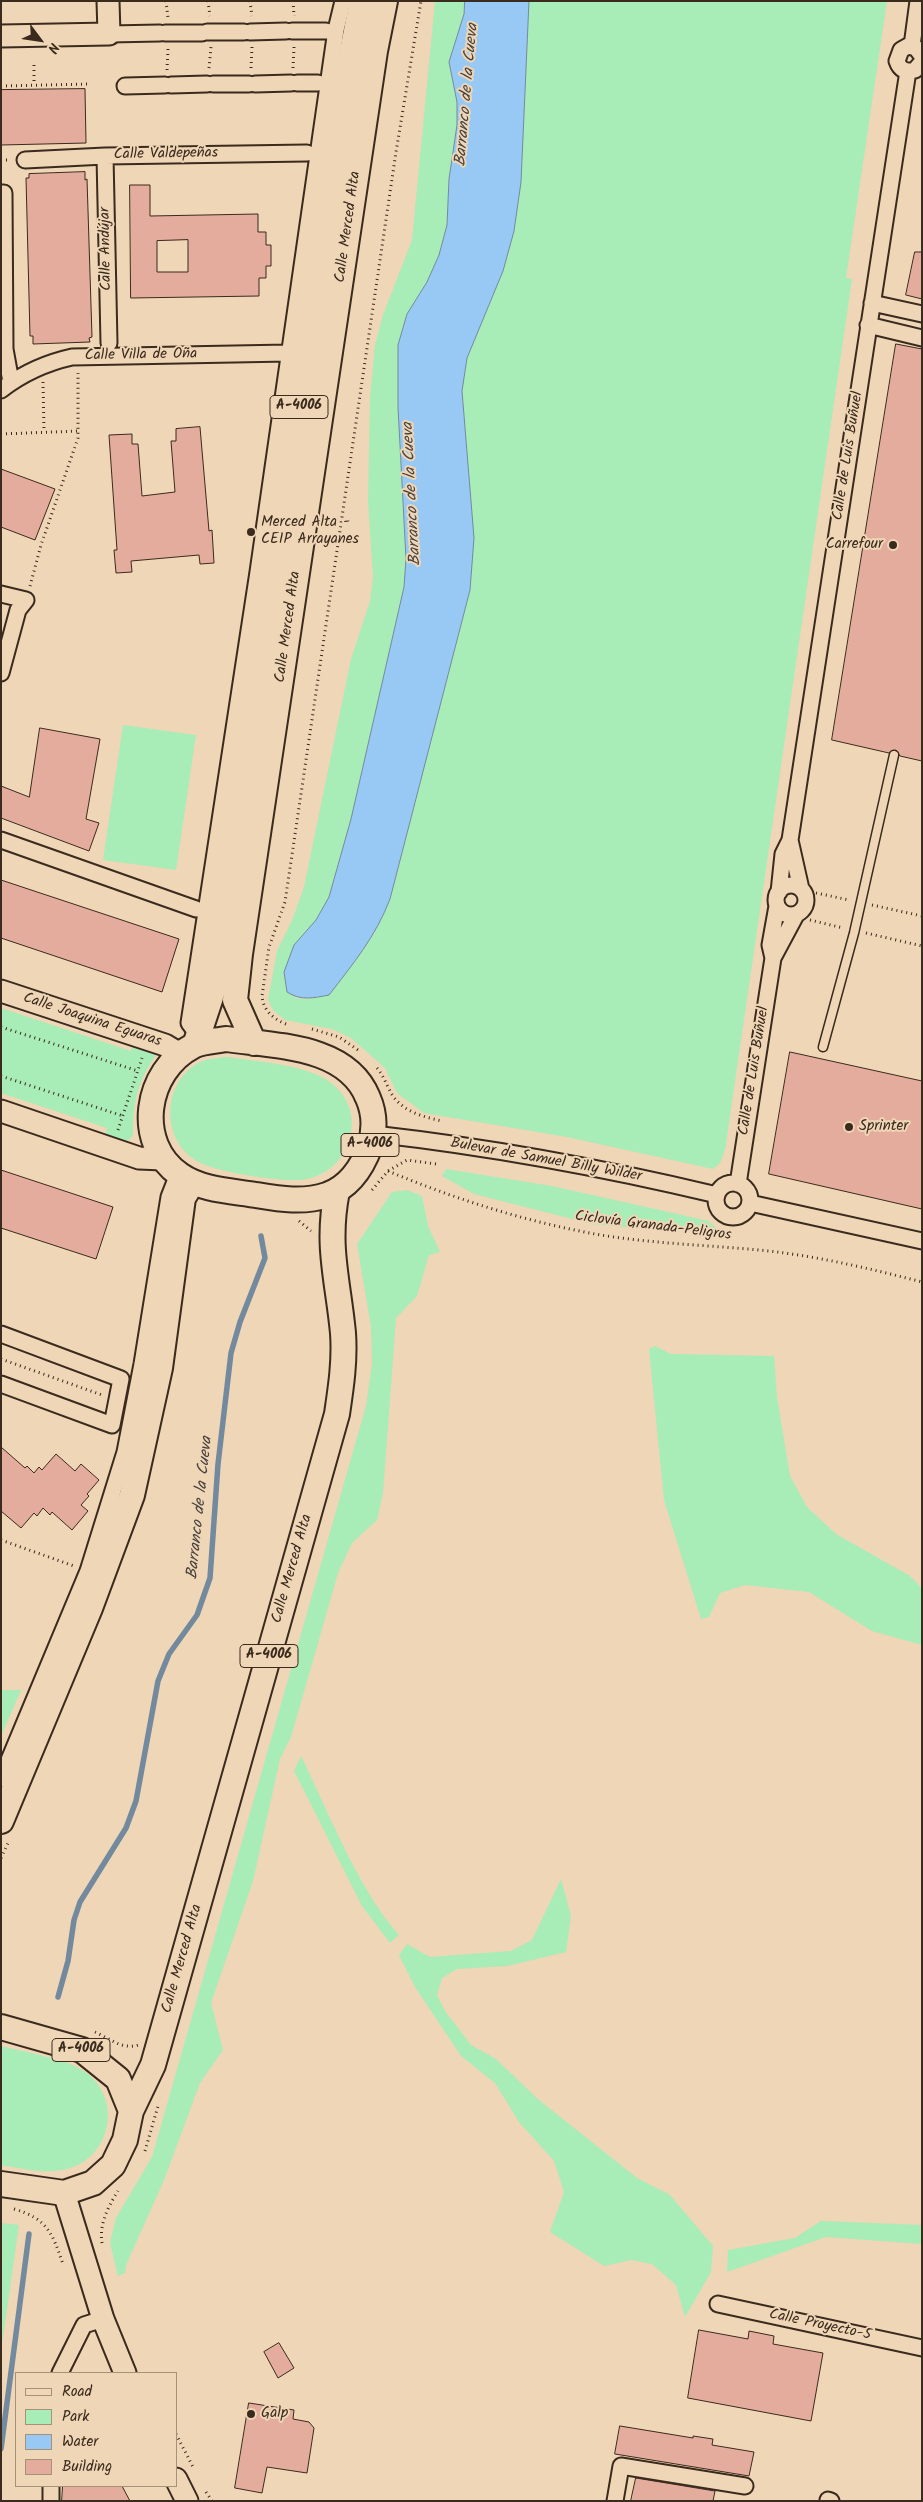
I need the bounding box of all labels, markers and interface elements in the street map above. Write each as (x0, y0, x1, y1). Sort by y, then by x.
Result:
north arrow (15, 15, 65, 65)
water label: Barranco de la Cueva (452, 23, 484, 167)
text: N (41, 38, 65, 57)
street label: Calle Valdepeñas (114, 145, 218, 165)
street label: Calle Merced Alta (332, 170, 366, 284)
street label: Calle Andújar (97, 207, 117, 291)
street label: Calle Villa de Oña (85, 346, 197, 366)
street label: Calle de Luis Buñuel (830, 390, 868, 522)
road number: A-4006 (270, 396, 328, 418)
water label: Barranco de la Cueva (400, 422, 426, 566)
place label: Merced Alta - CEIP Arrayanes (261, 514, 359, 549)
marker: Merced Alta - CEIP Arrayanes (245, 526, 257, 538)
place label: Carrefour (826, 536, 883, 554)
marker: Carrefour (887, 539, 899, 551)
street label: Calle Merced Alta (272, 570, 306, 684)
street label: Calle Joaquina Eguaras (21, 990, 163, 1052)
street label: Calle de Luis Buñuel (736, 1005, 774, 1137)
place label: Sprinter (859, 1118, 908, 1136)
marker: Sprinter (843, 1121, 855, 1133)
road number: A-4006 (341, 1134, 399, 1156)
street label: Bulevar de Samuel Billy Wilder (449, 1135, 643, 1187)
street label: Ciclovía Granada-Peligros (574, 1208, 732, 1246)
water label: Barranco de la Cueva (184, 1436, 218, 1580)
street label: Calle Merced Alta (269, 1513, 317, 1625)
road number: A-4006 (240, 1644, 298, 1668)
street label: Calle Merced Alta (159, 1903, 207, 2015)
road number: A-4006 (52, 2038, 110, 2062)
street label: Calle Proyecto-5 (767, 2306, 873, 2346)
legend (15, 2372, 178, 2487)
text: Road (62, 2380, 92, 2404)
text: Park (62, 2405, 89, 2429)
place label: Galp (261, 2405, 288, 2423)
marker: Galp (245, 2408, 257, 2420)
text: Water (62, 2430, 98, 2454)
text: Building (62, 2455, 112, 2479)

